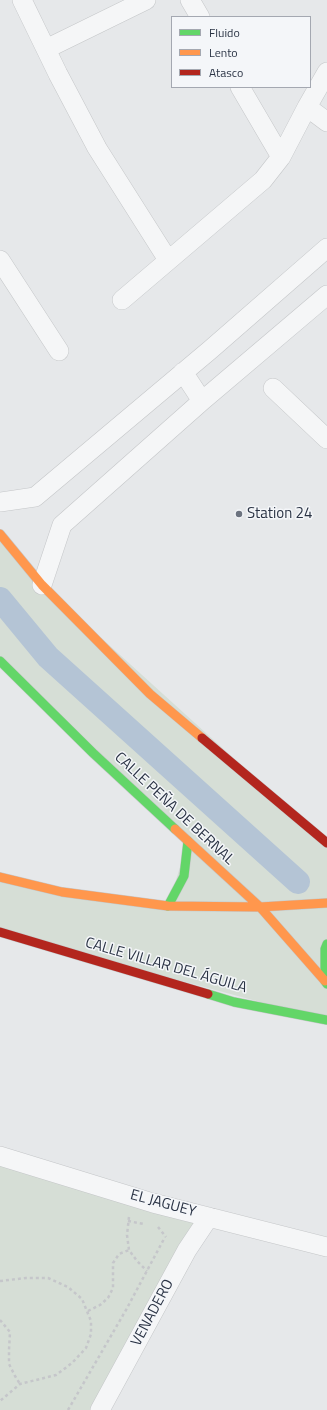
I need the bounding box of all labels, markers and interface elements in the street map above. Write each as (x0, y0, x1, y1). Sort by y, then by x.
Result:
legend (171, 16, 311, 88)
text: Fluido (209, 23, 240, 42)
text: Lento (209, 43, 238, 62)
text: Atasco (209, 63, 243, 82)
place label: Station 24 (247, 505, 312, 523)
marker: Station 24 (234, 509, 244, 519)
street label: CALLE PEÑA DE BERNAL (110, 749, 238, 869)
street label: CALLE VILLAR DEL ÁGUILA (83, 934, 249, 998)
street label: EL JAGUEY (128, 1187, 198, 1221)
street label: VENADERO (128, 1276, 178, 1350)

